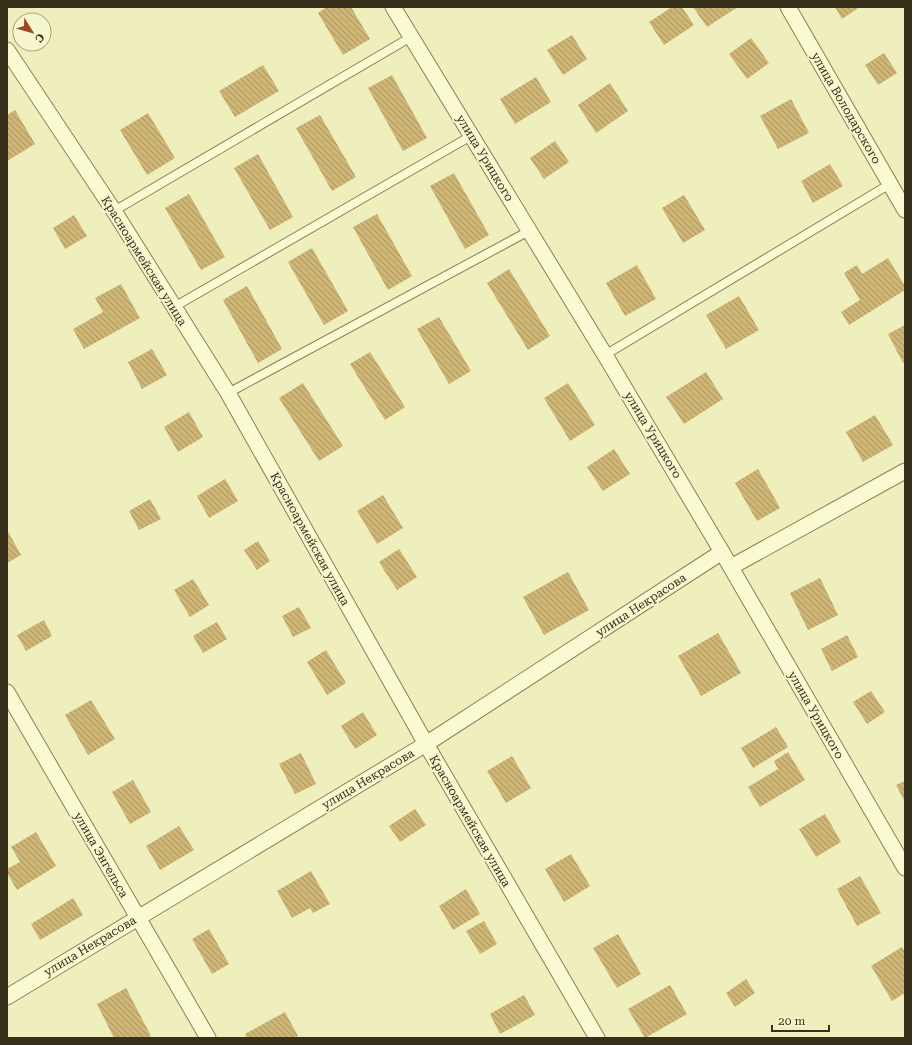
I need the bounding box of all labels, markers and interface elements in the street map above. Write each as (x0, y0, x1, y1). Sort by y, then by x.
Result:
north arrow (12, 12, 52, 52)
text: С (32, 31, 47, 45)
street label: улица Володарского (808, 50, 884, 166)
street label: улица Урицкого (454, 112, 516, 204)
street label: Красноармейская улица (98, 194, 190, 329)
street label: улица Урицкого (622, 389, 684, 481)
street label: Красноармейская улица (267, 470, 353, 608)
street label: улица Некрасова (593, 570, 689, 639)
street label: улица Урицкого (785, 669, 847, 761)
street label: улица Некрасова (319, 746, 417, 812)
street label: Красноармейская улица (426, 753, 514, 890)
street label: улица Энгельса (71, 810, 131, 901)
street label: улица Некрасова (41, 913, 139, 979)
scale bar (772, 1007, 829, 1033)
text: 20 m (778, 1014, 805, 1028)

